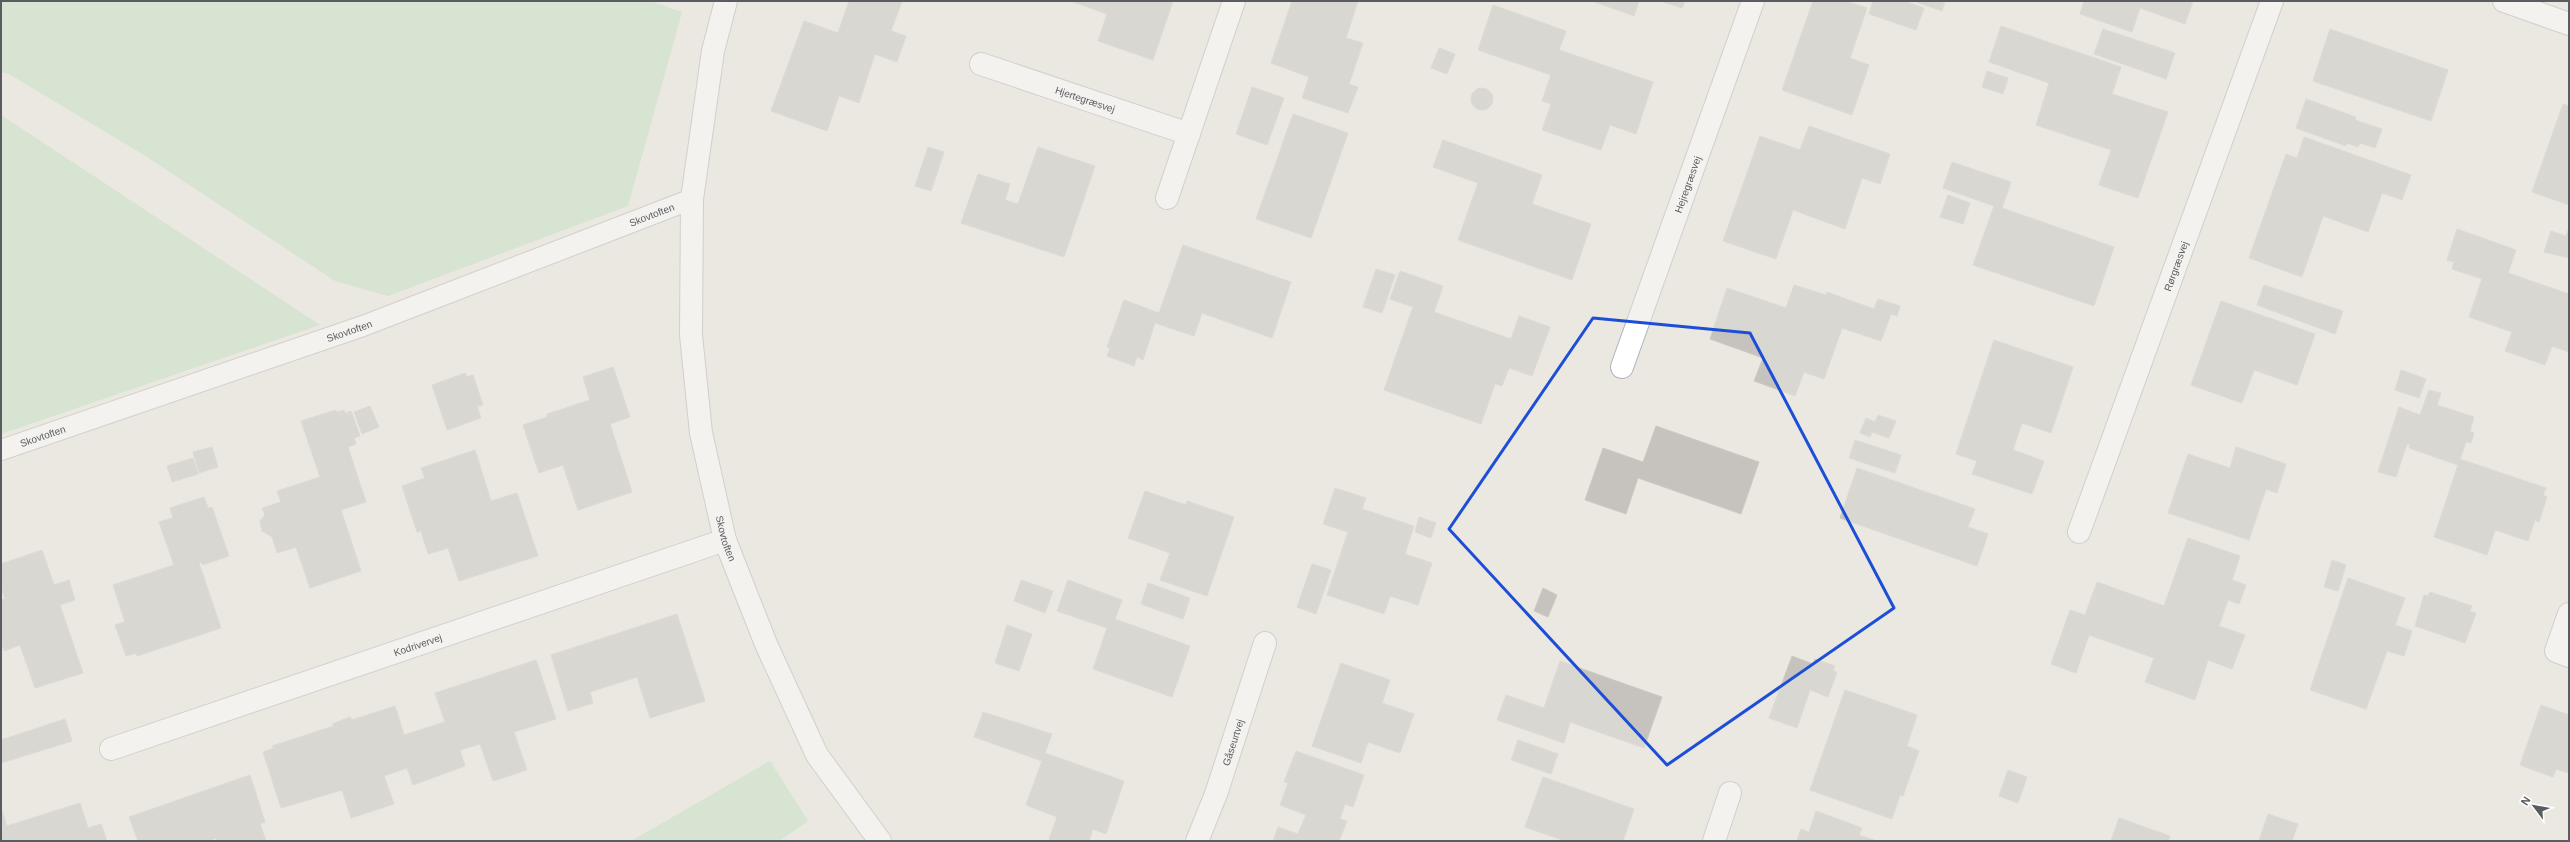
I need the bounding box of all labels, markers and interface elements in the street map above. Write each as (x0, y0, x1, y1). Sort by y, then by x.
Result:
street label: Hjertegræsvej (1054, 84, 1116, 115)
street label: Hejregræsvej (1673, 155, 1703, 214)
street label: Skovtoften (628, 201, 676, 229)
street label: Rørgræsvej (2162, 240, 2190, 293)
street label: Skovtoften (325, 318, 374, 344)
street label: Skovtoften (19, 423, 67, 449)
street label: Skovtoften (714, 515, 738, 563)
street label: Kodrivervej (392, 632, 443, 658)
street label: Gåseurtvej (1221, 718, 1246, 767)
north arrow (2514, 786, 2554, 826)
text: N (2518, 794, 2533, 807)

